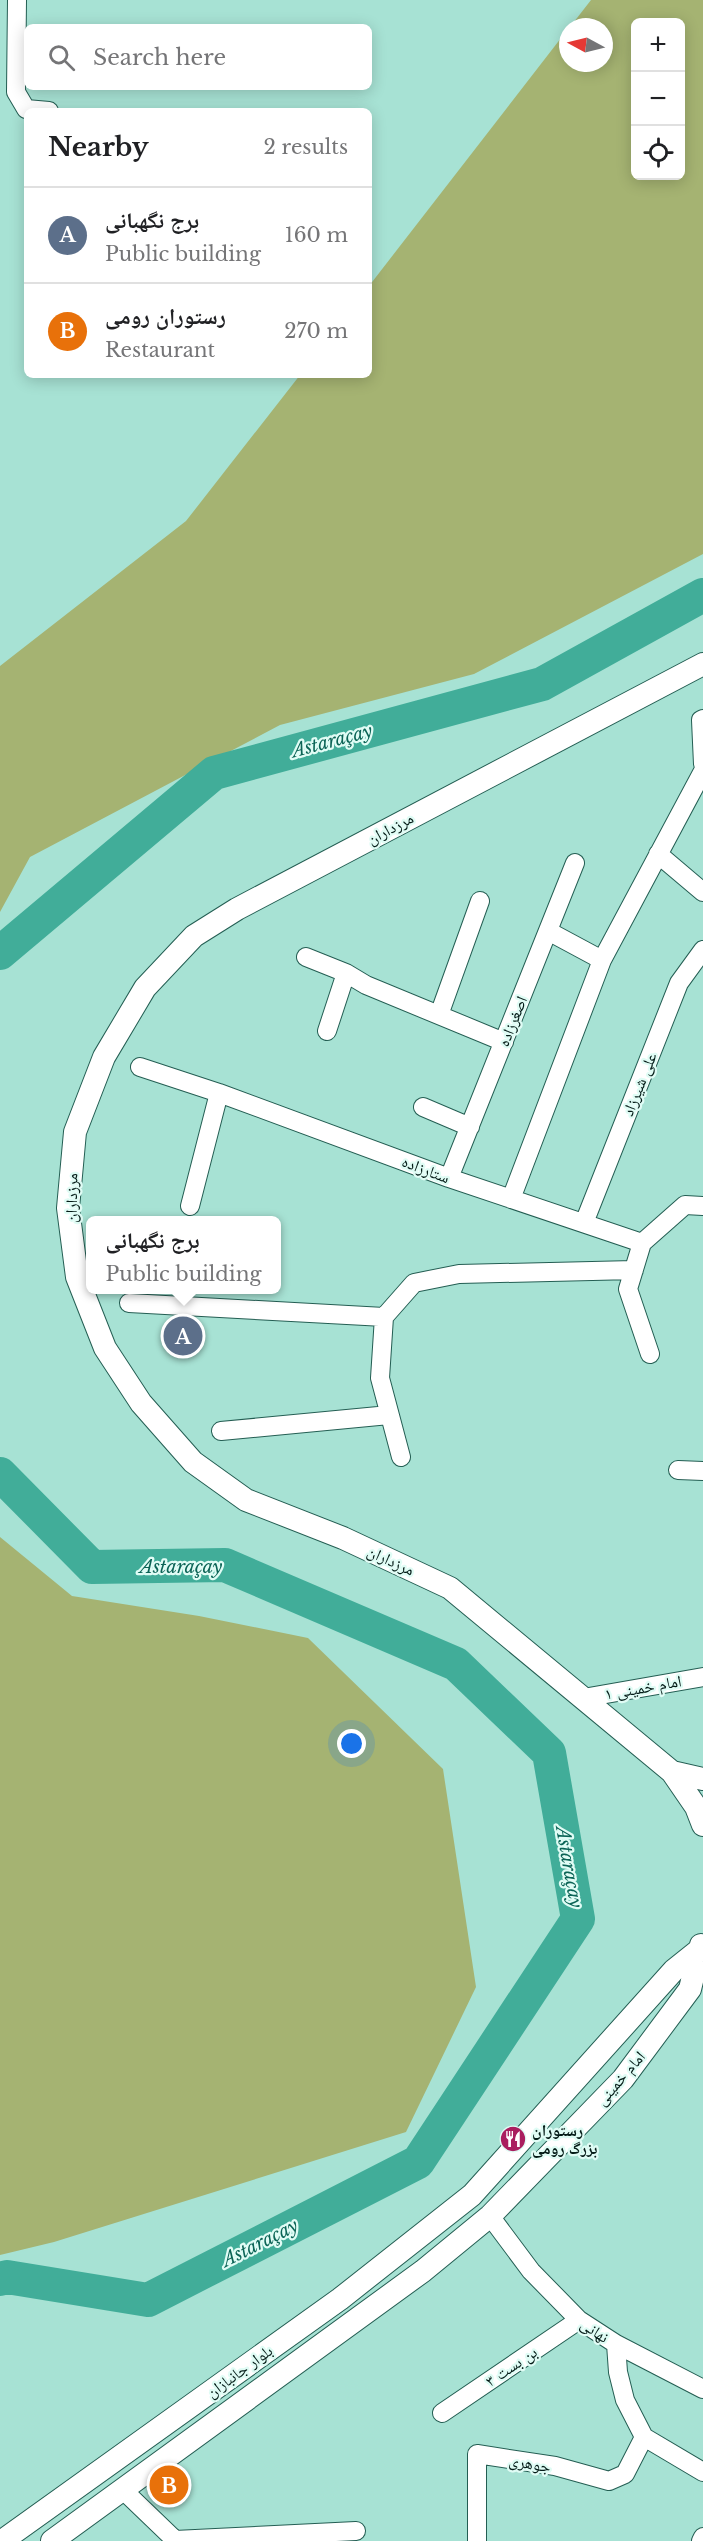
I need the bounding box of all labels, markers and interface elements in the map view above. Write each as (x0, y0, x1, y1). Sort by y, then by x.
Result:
north arrow (559, 18, 613, 72)
map controls (631, 18, 685, 180)
button: + (631, 18, 685, 72)
search box (24, 24, 372, 90)
icon: search (45, 41, 78, 74)
text: Search here (93, 44, 226, 71)
button: − (631, 72, 685, 126)
button: locate (631, 126, 685, 180)
text: Nearby (48, 131, 149, 163)
text: 2 results (264, 135, 348, 159)
text: برج نگهبانی (105, 207, 199, 234)
text: A (59, 223, 76, 247)
text: 160 m (285, 223, 348, 247)
text: Public building (105, 242, 261, 266)
text: رستوران رومی (105, 303, 226, 330)
text: B (60, 319, 75, 343)
text: 270 m (284, 319, 348, 343)
text: Restaurant (105, 338, 215, 362)
water label: Astaraçay (287, 720, 375, 763)
street label: مرزداران (363, 807, 417, 849)
street label: اصغرزاده (493, 993, 531, 1049)
street label: علی شیرزاد (617, 1049, 662, 1119)
street label: ستارزاده (399, 1151, 453, 1187)
street label: مرزداران (61, 1173, 82, 1223)
popup (86, 1216, 281, 1294)
text: برج نگهبانی (106, 1227, 200, 1254)
text: Public building (106, 1262, 261, 1286)
pin: A (164, 1314, 202, 1358)
street label: مرزداران (364, 1540, 418, 1580)
water label: Astaraçay (138, 1556, 223, 1578)
street label: امام خمینی ۱ (603, 1670, 683, 1705)
your location (337, 1729, 366, 1758)
water label: Astaraçay (551, 1823, 587, 1910)
street label: امام خمینی (591, 2047, 650, 2110)
place label: رستوران بزرگ رومی (532, 2120, 597, 2158)
restaurant icon: رستوران بزرگ رومی (498, 2124, 528, 2154)
water label: Astaraçay (217, 2214, 302, 2272)
street label: نهانی (576, 2313, 613, 2347)
street label: بلوار جانبازان (202, 2340, 277, 2403)
street label: بن بست ۳ (481, 2341, 541, 2391)
street label: جوهری (507, 2449, 552, 2477)
pin: B (150, 2462, 188, 2508)

